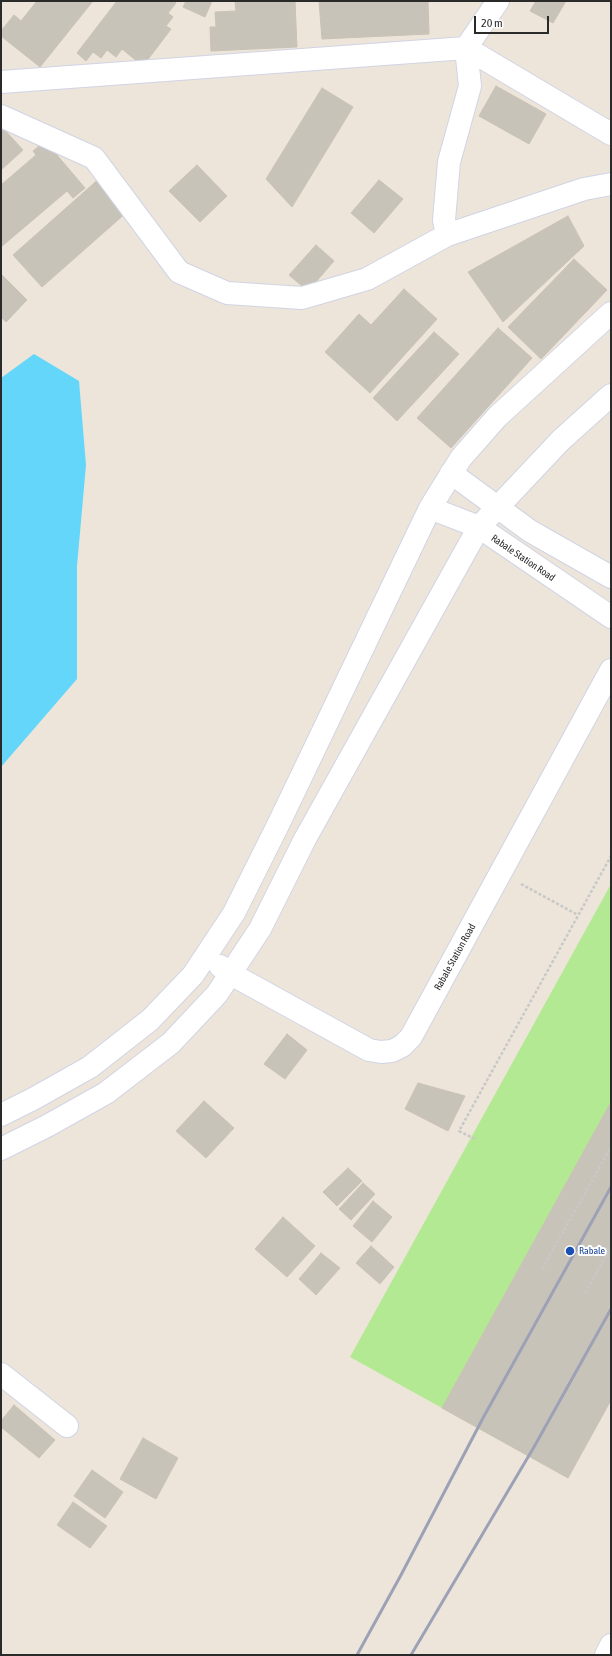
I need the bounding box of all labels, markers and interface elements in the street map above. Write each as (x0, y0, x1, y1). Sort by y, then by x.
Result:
scale bar (476, 8, 551, 34)
text: 20 m (481, 16, 503, 30)
street label: Rabale Station Road (489, 532, 557, 584)
street label: Rabale Station Road (432, 922, 478, 992)
marker: Rabale (564, 1245, 576, 1257)
place label: Rabale (579, 1245, 605, 1257)

